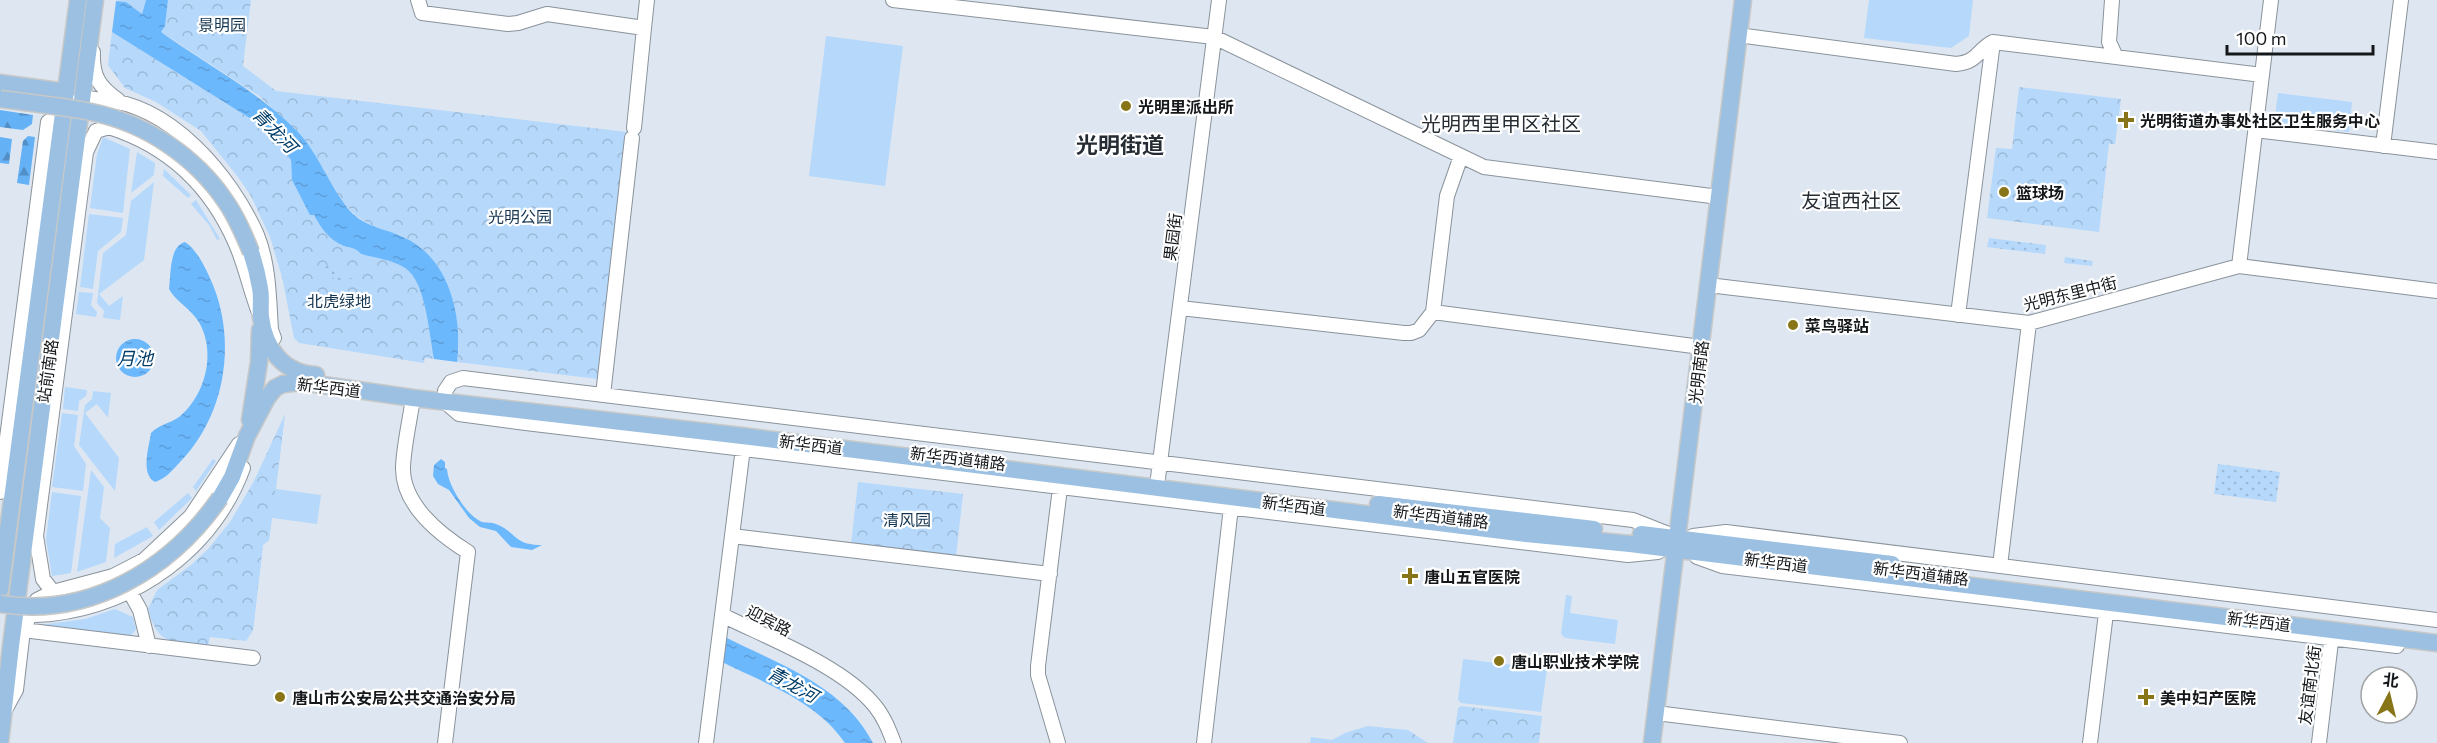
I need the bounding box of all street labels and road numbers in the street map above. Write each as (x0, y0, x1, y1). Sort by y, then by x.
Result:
street label: 果园街 (1160, 212, 1184, 262)
street label: 光明东里中街 (2021, 272, 2119, 314)
street label: 站前南路 (33, 338, 61, 404)
street label: 光明南路 (1685, 339, 1711, 405)
street label: 新华西道 (296, 374, 362, 400)
street label: 新华西道 (778, 431, 844, 457)
street label: 新华西道辅路 (909, 443, 1007, 473)
street label: 新华西道 (1261, 492, 1327, 518)
street label: 新华西道辅路 (1392, 501, 1490, 531)
street label: 新华西道 (1743, 549, 1809, 575)
street label: 新华西道辅路 (1872, 558, 1970, 588)
street label: 迎宾路 (743, 601, 795, 639)
street label: 新华西道 (2226, 608, 2292, 634)
street label: 友谊南北街 (2295, 644, 2323, 726)

